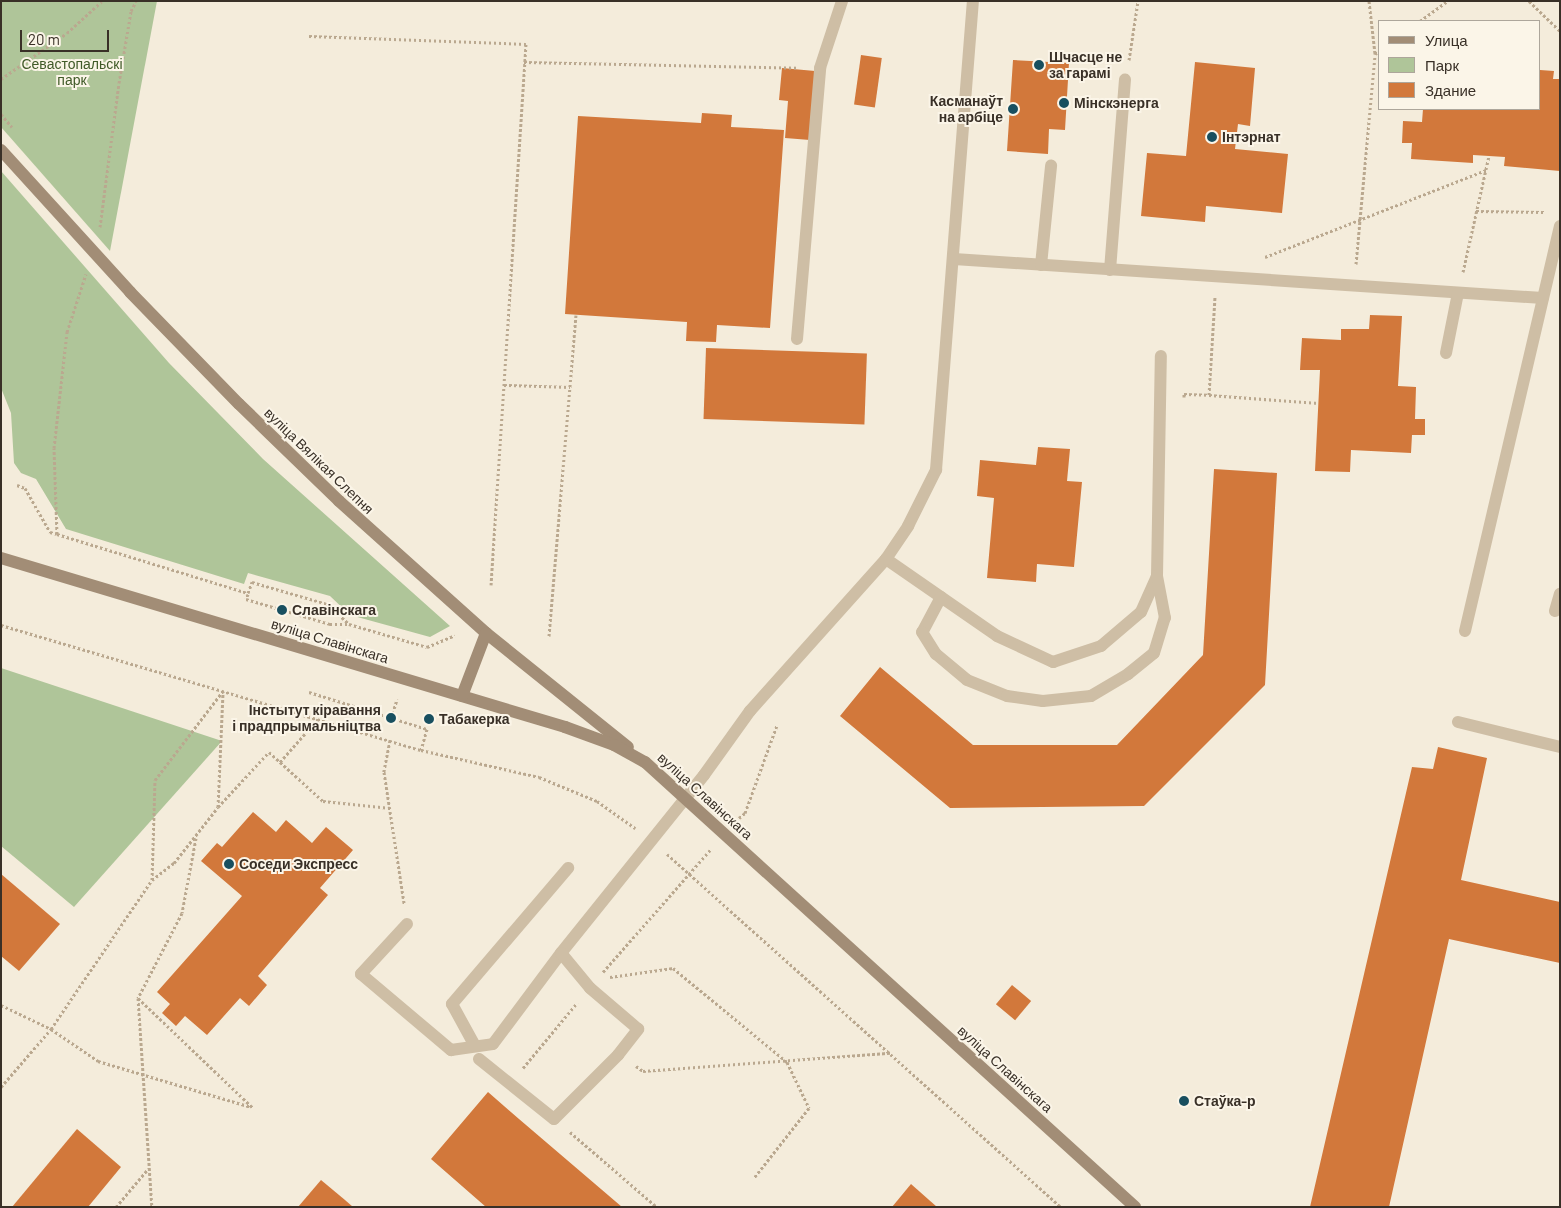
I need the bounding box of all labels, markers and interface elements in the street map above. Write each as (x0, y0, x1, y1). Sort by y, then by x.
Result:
scale bar (22, 20, 111, 52)
legend (1378, 20, 1541, 110)
text: 20 m (28, 30, 60, 48)
text: Улица (1425, 31, 1468, 49)
place label: Шчасце не за гарамі (1049, 49, 1122, 82)
park label: Севастопальскі парк (21, 56, 123, 88)
text: Парк (1425, 56, 1459, 74)
marker: Шчасце не за гарамі (1033, 59, 1045, 71)
text: Здание (1425, 81, 1476, 99)
place label: Касманаўт на арбіце (930, 93, 1003, 125)
place label: Мінскэнерга (1074, 95, 1159, 111)
marker: Мінскэнерга (1058, 97, 1070, 109)
marker: Касманаўт на арбіце (1007, 103, 1019, 115)
place label: Інтэрнат (1222, 129, 1281, 145)
marker: Інтэрнат (1206, 131, 1218, 143)
street label: вуліца Вялікая Слепня (261, 404, 377, 518)
place label: Славінскага (292, 602, 376, 618)
marker: Славінскага (276, 604, 288, 616)
street label: вуліца Славінскага (269, 615, 391, 667)
place label: Інстытут кіравання і прадпрымальніцтва (232, 702, 381, 734)
place label: Табакерка (439, 711, 510, 727)
marker: Інстытут кіравання і прадпрымальніцтва (385, 712, 397, 724)
marker: Табакерка (423, 713, 435, 725)
street label: вуліца Славінскага (654, 749, 756, 843)
place label: Соседи Экспресс (239, 856, 358, 872)
marker: Соседи Экспресс (223, 858, 235, 870)
street label: вуліца Славінскага (954, 1022, 1056, 1116)
place label: Стаўка-р (1194, 1093, 1256, 1109)
marker: Стаўка-р (1178, 1095, 1190, 1107)

